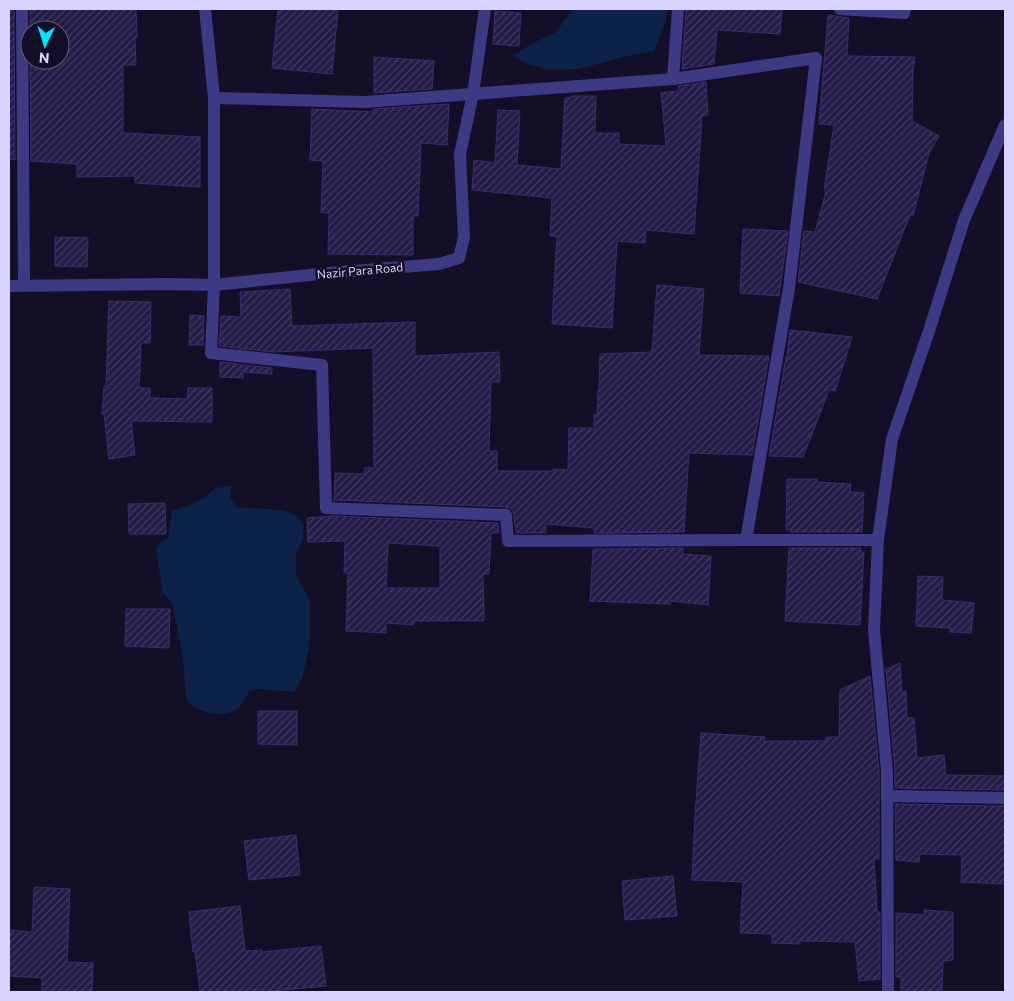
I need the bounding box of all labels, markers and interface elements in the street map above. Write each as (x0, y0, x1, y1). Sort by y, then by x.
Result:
north arrow (20, 20, 70, 70)
text: N (38, 50, 50, 67)
street label: Nazir Para Road (316, 259, 404, 281)

